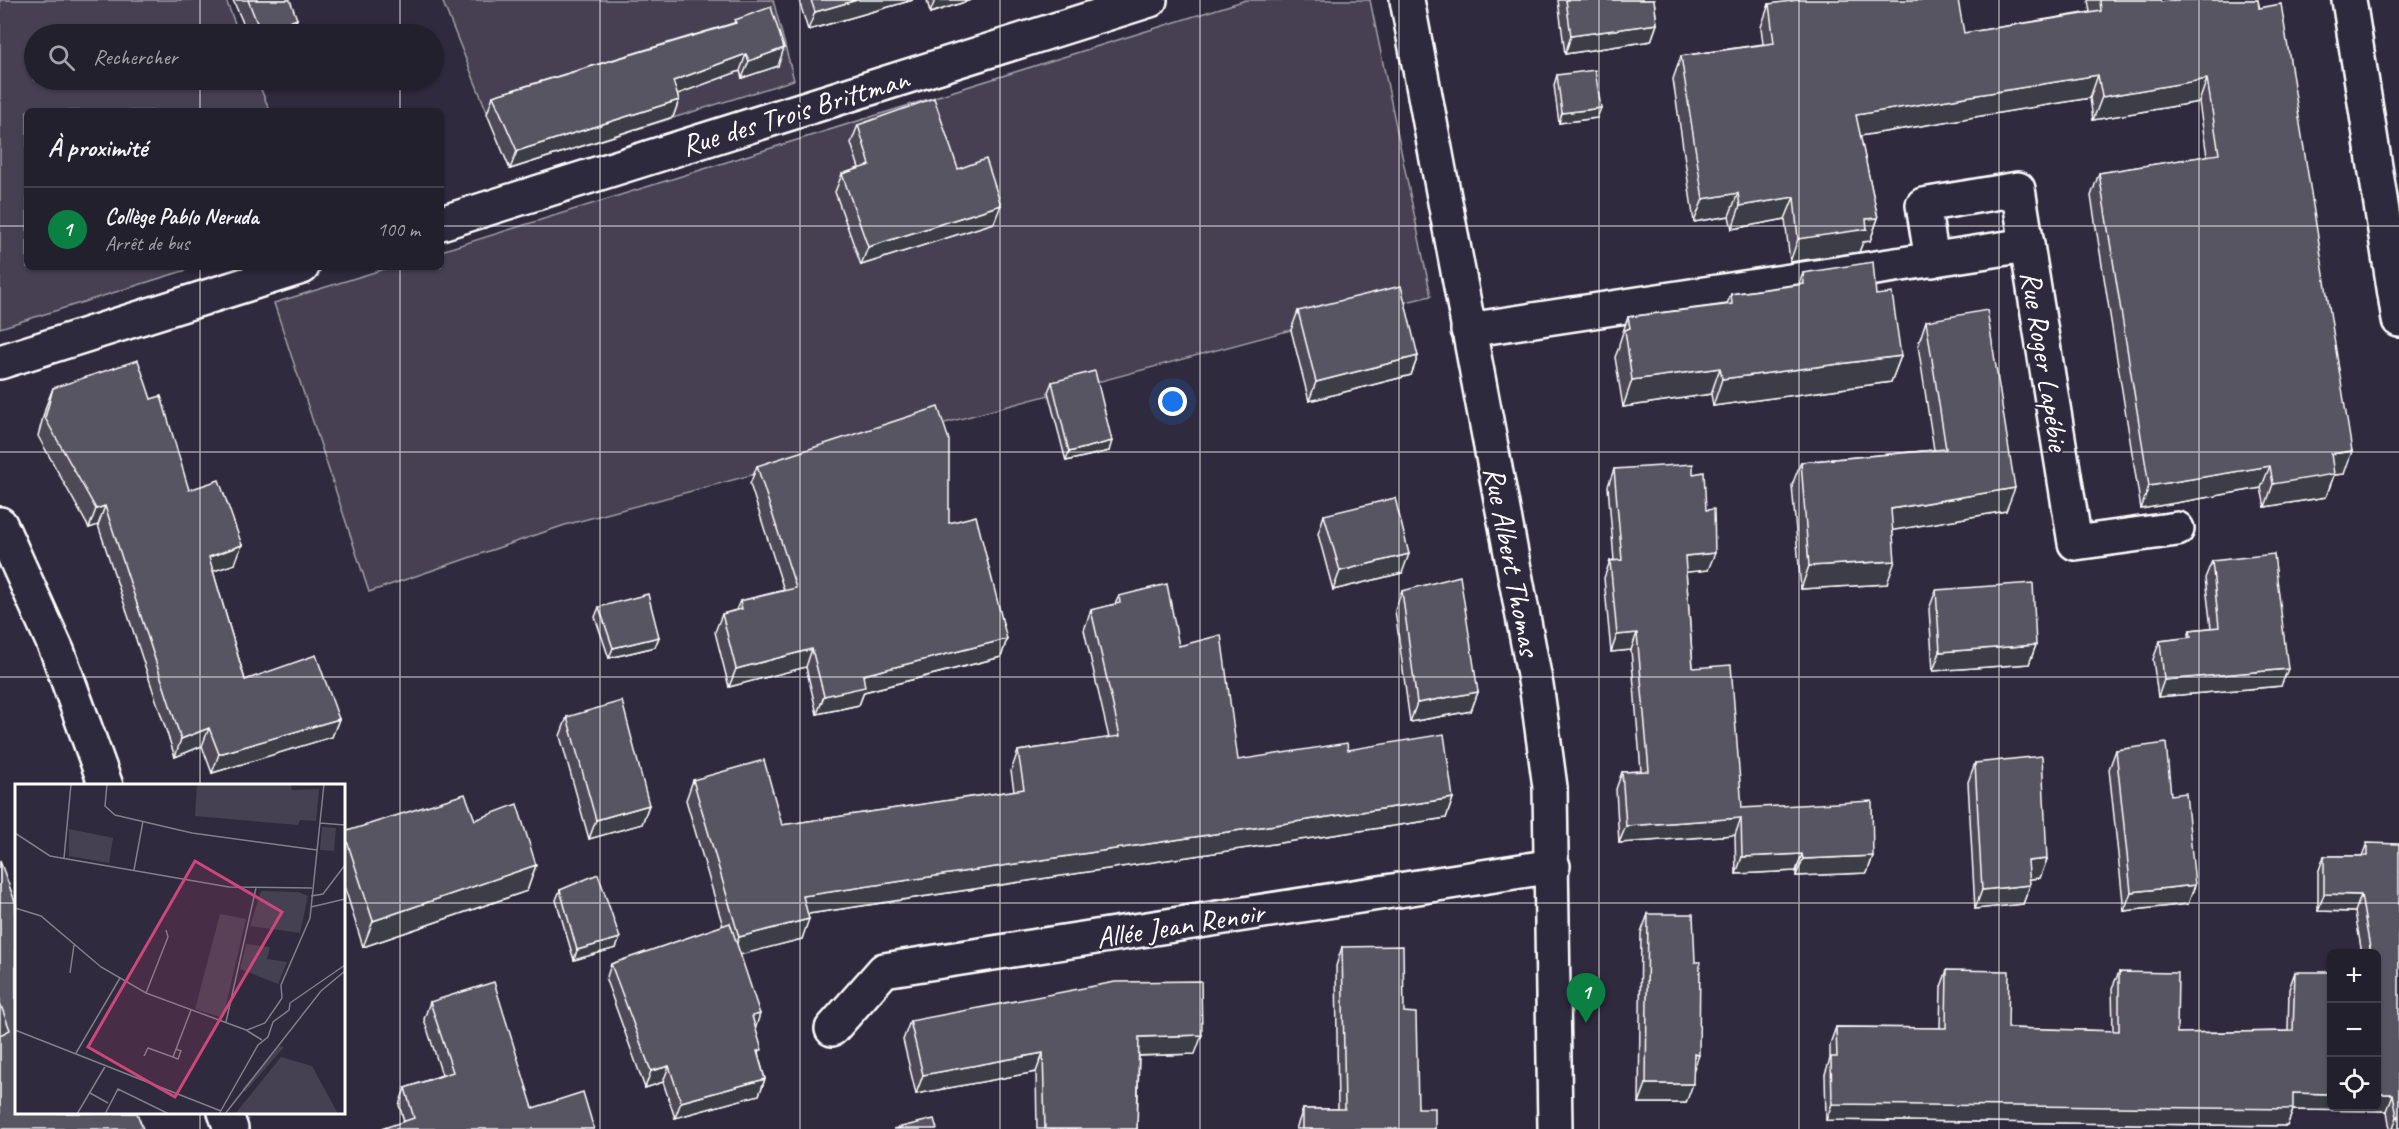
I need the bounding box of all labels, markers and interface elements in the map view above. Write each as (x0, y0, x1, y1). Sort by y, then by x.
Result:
search box (24, 24, 444, 90)
icon: search (45, 41, 78, 74)
text: Rechercher (93, 43, 177, 71)
street label: Rue des Trois Brittman (677, 59, 915, 165)
text: À proximité (48, 131, 147, 164)
text: Collège Pablo Neruda (105, 203, 258, 231)
text: 1 (63, 217, 72, 242)
text: 100 m (377, 217, 420, 242)
text: Arrêt de bus (105, 231, 189, 256)
street label: Rue Roger Lapébie (2012, 268, 2078, 456)
your location (1158, 387, 1187, 416)
street label: Rue Albert Thomas (1475, 464, 1549, 661)
inset map (15, 784, 345, 1114)
street label: Allée Jean Renoir (1093, 893, 1269, 957)
map controls (2327, 949, 2381, 1111)
button: + (2327, 949, 2381, 1003)
pin: 1 (1566, 974, 1606, 1023)
button: − (2327, 1003, 2381, 1057)
button: locate (2327, 1057, 2381, 1111)

